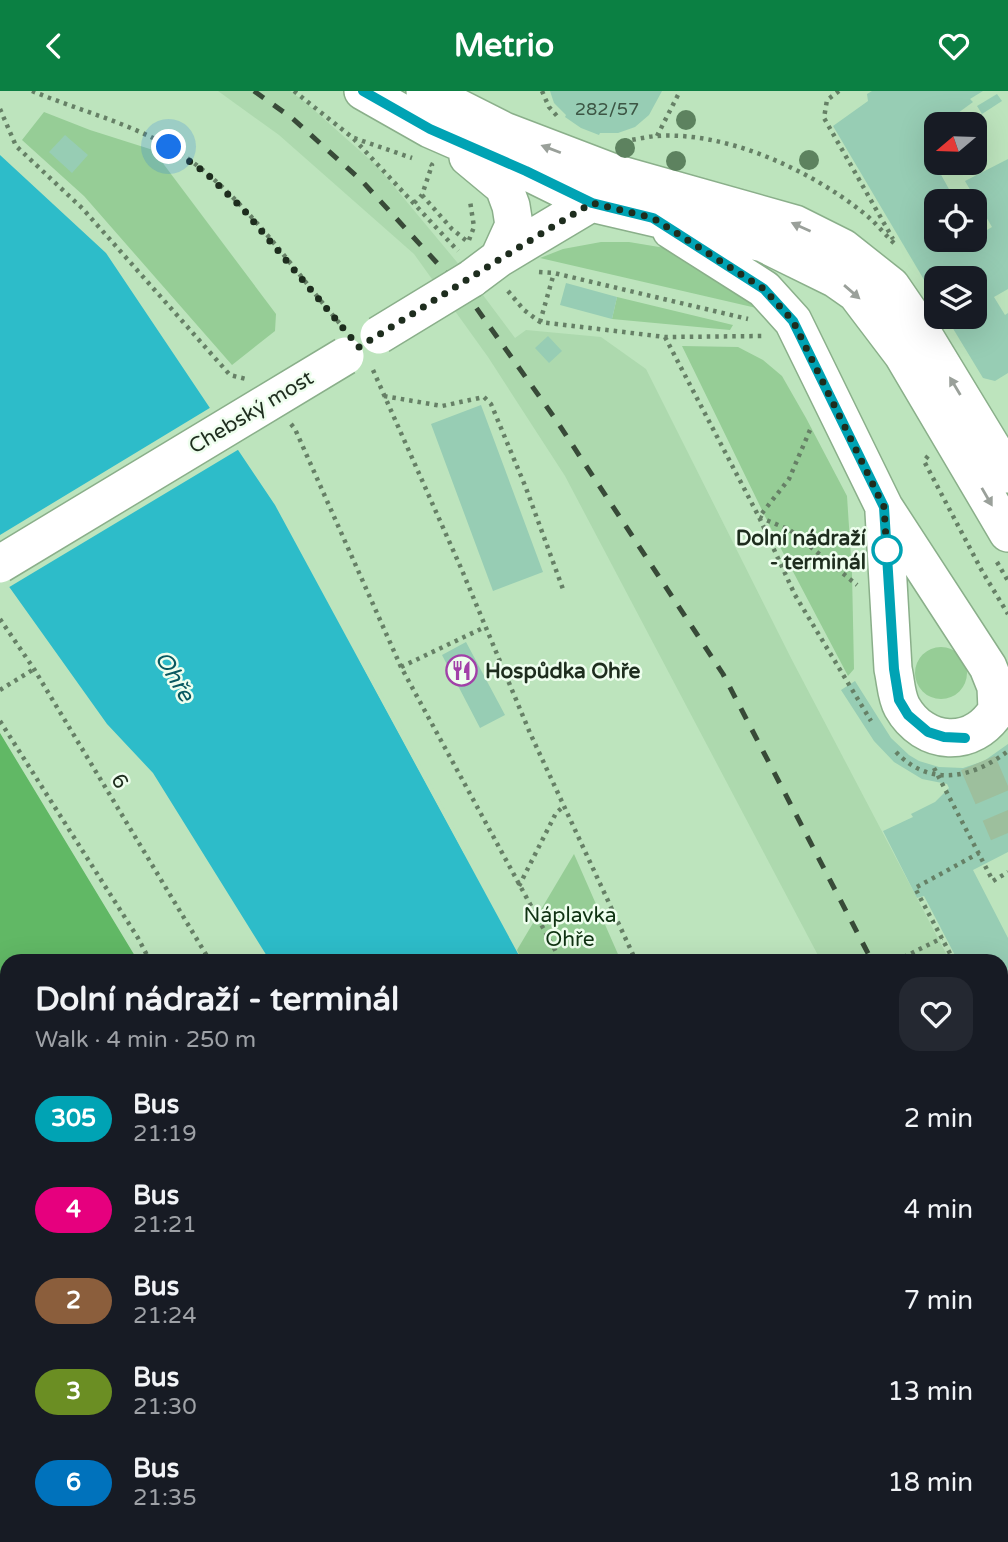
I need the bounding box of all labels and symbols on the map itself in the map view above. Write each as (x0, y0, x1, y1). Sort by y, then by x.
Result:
house number: 282/57 (575, 98, 639, 120)
north arrow (924, 112, 987, 175)
your location (151, 129, 186, 164)
one-way arrow (540, 143, 561, 154)
one-way arrow (791, 221, 811, 233)
one-way arrow (843, 284, 861, 300)
street label: Chebský most (184, 365, 318, 459)
one-way arrow (949, 377, 961, 396)
one-way arrow (981, 487, 993, 506)
place label: Dolní nádraží - terminál (736, 526, 867, 575)
marker: Dolní nádraží - terminál (872, 535, 902, 565)
water label: Ohře (148, 646, 201, 709)
restaurant icon: Hospůdka Ohře (445, 654, 479, 688)
place label: Hospůdka Ohře (485, 659, 641, 684)
street label: 6 (105, 769, 134, 793)
park label: Náplavka Ohře (524, 903, 616, 952)

